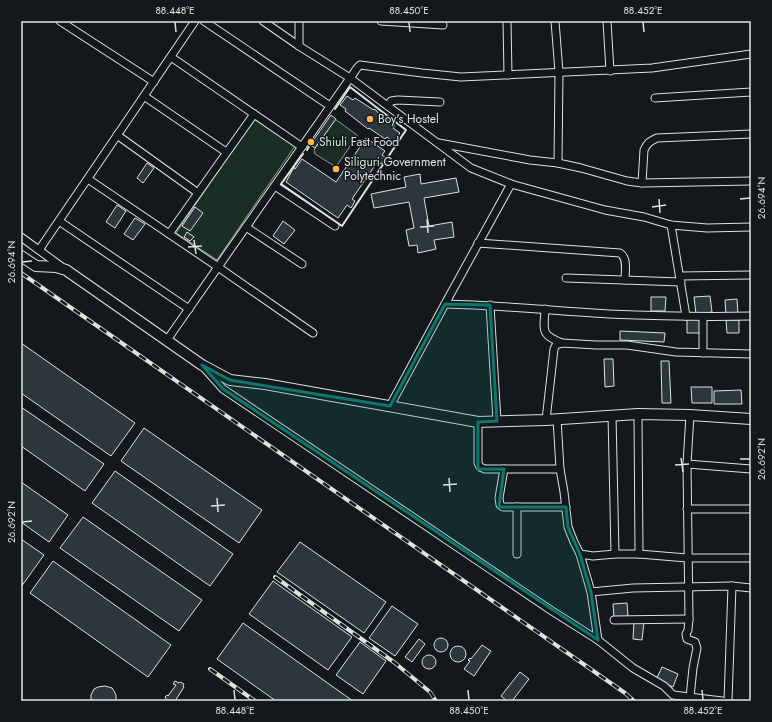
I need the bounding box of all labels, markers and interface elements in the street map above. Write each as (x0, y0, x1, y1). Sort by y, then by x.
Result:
text: 88.448°E (155, 3, 195, 18)
text: 88.450°E (389, 3, 429, 18)
text: 88.452°E (623, 3, 663, 18)
place label: Boy's Hostel (378, 110, 439, 128)
marker: Boy's Hostel (365, 114, 375, 124)
place label: Shiuli Fast Food (319, 133, 399, 151)
marker: Shiuli Fast Food (306, 137, 316, 147)
place label: Siliguri Government Polytechnic (344, 153, 446, 185)
marker: Siliguri Government Polytechnic (331, 164, 341, 174)
text: 26.694°N (754, 177, 769, 219)
text: 26.694°N (4, 241, 19, 283)
text: 26.692°N (754, 438, 769, 480)
text: 26.692°N (4, 501, 19, 543)
text: 88.448°E (215, 703, 255, 718)
text: 88.450°E (449, 703, 489, 718)
text: 88.452°E (683, 703, 723, 718)

